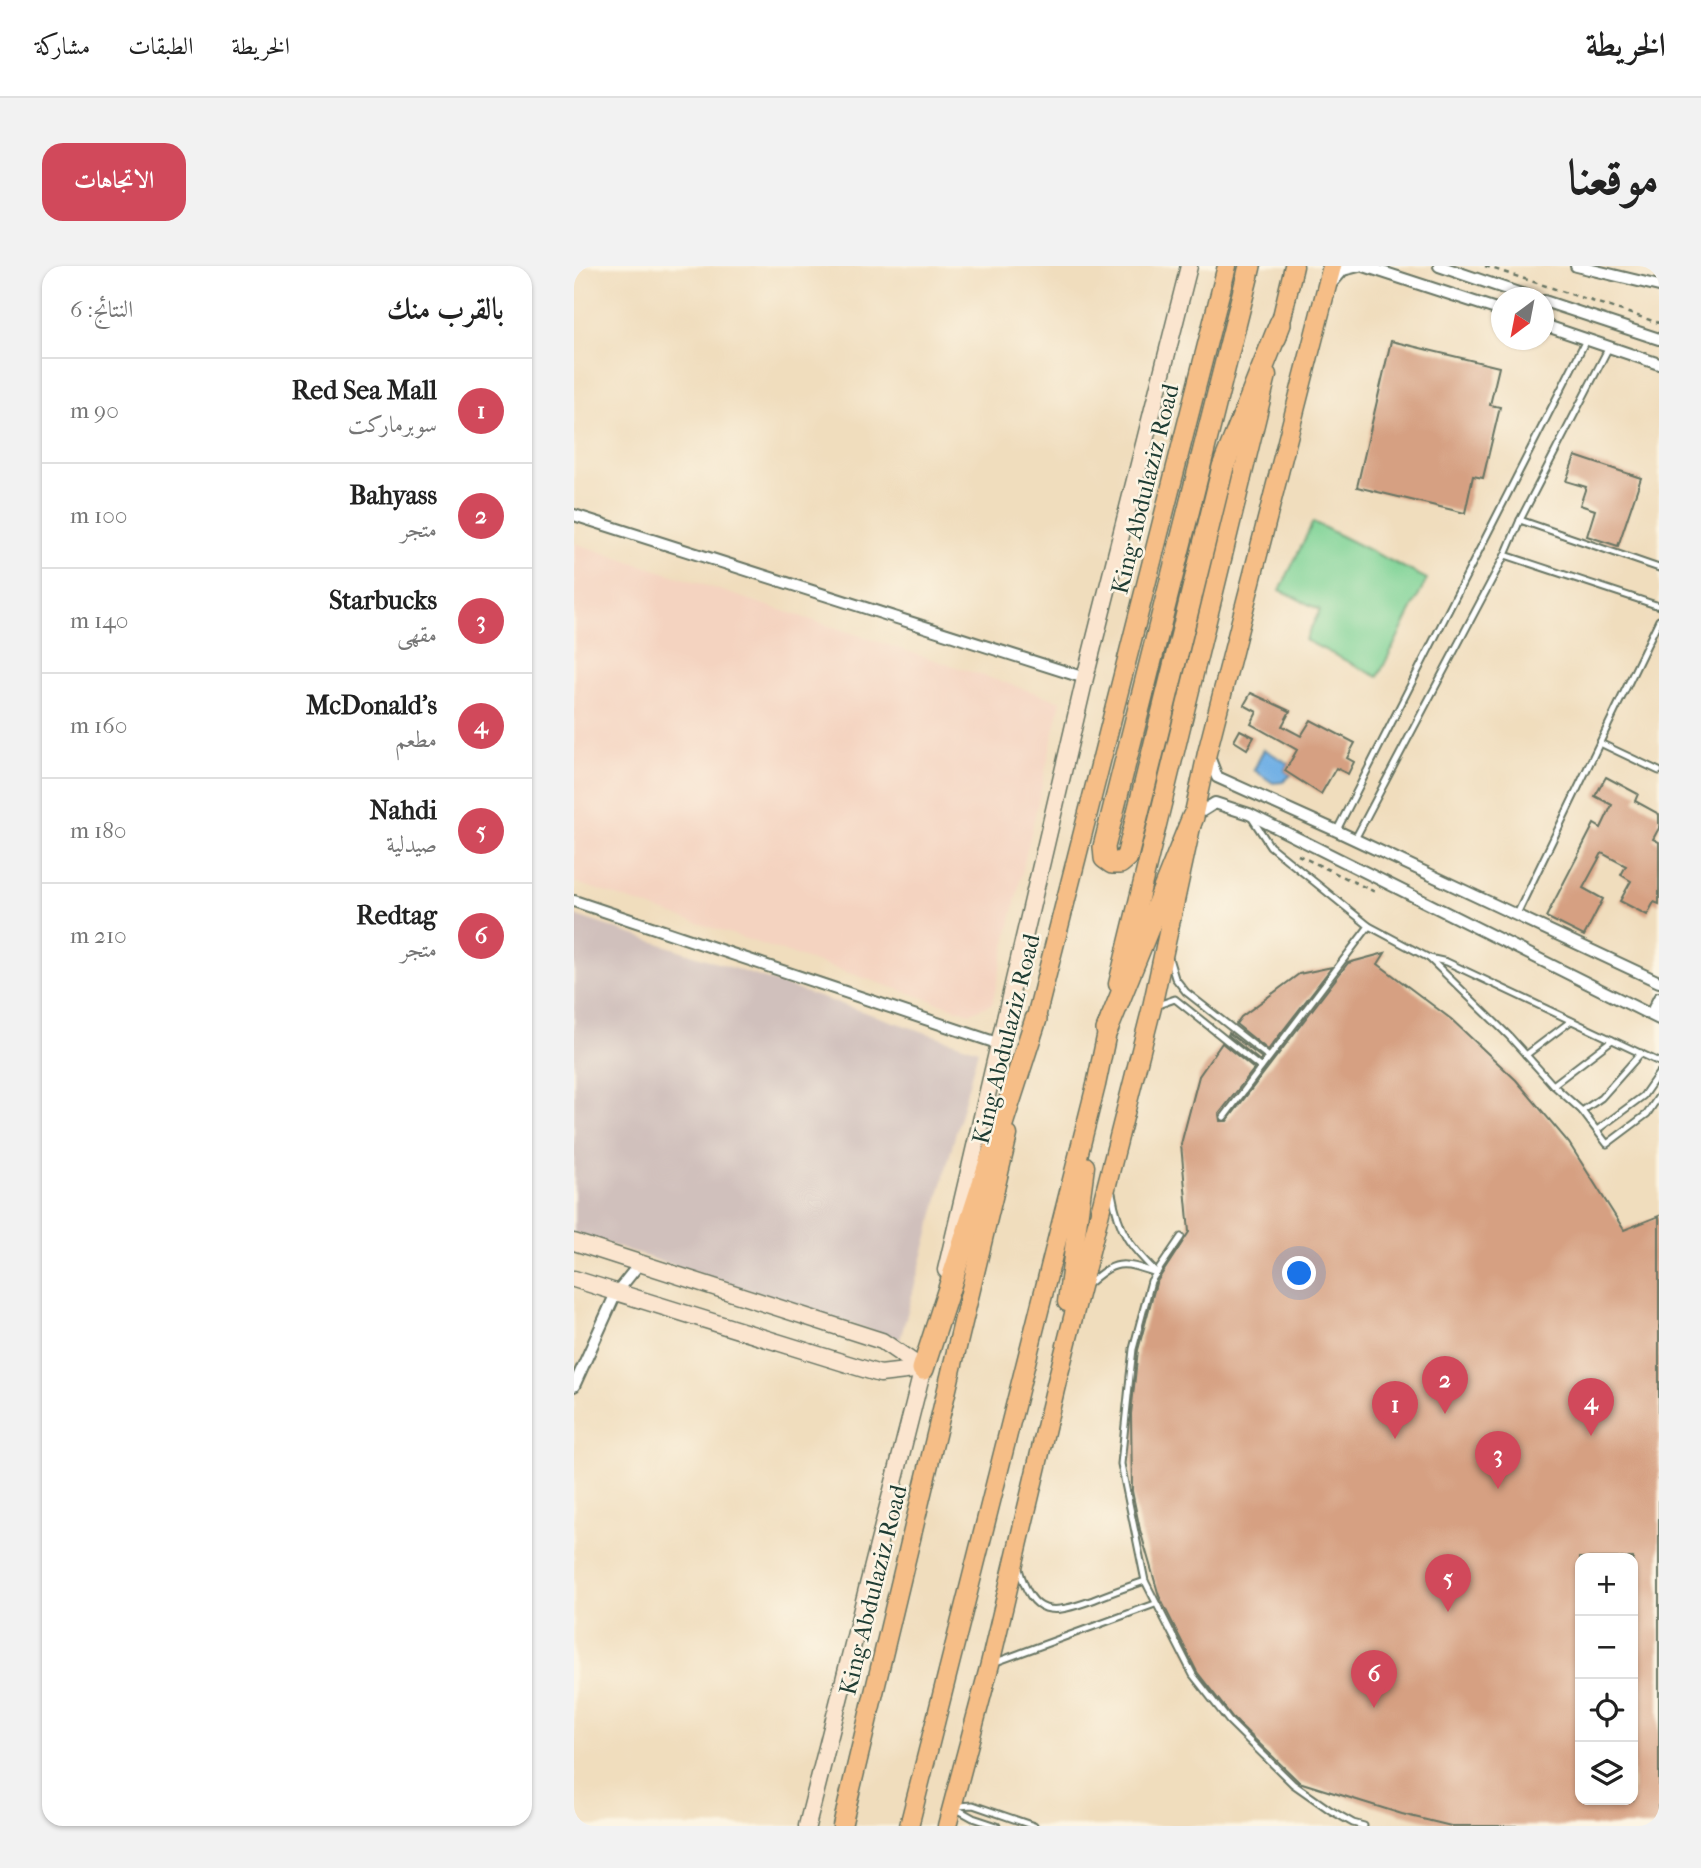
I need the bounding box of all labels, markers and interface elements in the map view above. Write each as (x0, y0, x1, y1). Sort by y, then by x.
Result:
text: الخريطة (1586, 26, 1666, 65)
text: مشاركة (35, 32, 90, 60)
text: الطبقات (128, 32, 194, 60)
text: الخريطة (232, 32, 290, 60)
button: الاتجاهات (42, 143, 186, 221)
text: موقعنا (1567, 149, 1659, 207)
north arrow (1491, 287, 1554, 350)
text: بالقرب منك (387, 292, 504, 327)
text: النتائج: 6 (70, 296, 133, 323)
text: Red Sea Mall (292, 375, 437, 406)
street label: King Abdulaziz Road (1105, 380, 1185, 597)
text: 90 m (70, 397, 119, 424)
text: 1 (477, 397, 485, 424)
text: سوبرماركت (348, 411, 437, 438)
text: Bahyass (350, 480, 437, 511)
text: 100 m (70, 502, 128, 529)
text: 2 (475, 502, 487, 529)
text: متجر (401, 516, 437, 543)
text: Starbucks (329, 585, 437, 616)
text: 140 m (70, 607, 129, 634)
text: 3 (476, 607, 486, 634)
text: مقهى (397, 621, 437, 648)
text: McDonald's (306, 690, 437, 721)
text: 160 m (70, 712, 127, 739)
text: 4 (474, 712, 488, 739)
text: مطعم (395, 726, 437, 753)
text: Nahdi (369, 795, 437, 826)
text: 180 m (70, 817, 127, 844)
text: 5 (476, 817, 486, 844)
text: صيدلية (386, 831, 437, 858)
text: Redtag (356, 900, 437, 931)
text: 210 m (70, 922, 127, 949)
text: 6 (475, 922, 487, 949)
street label: King Abdulaziz Road (966, 930, 1046, 1147)
text: متجر (401, 936, 437, 963)
your location (1282, 1256, 1316, 1290)
pin: 2 (1422, 1356, 1468, 1414)
pin: 4 (1568, 1378, 1614, 1436)
pin: 1 (1372, 1381, 1418, 1439)
pin: 3 (1475, 1431, 1521, 1489)
street label: King Abdulaziz Road (833, 1481, 913, 1698)
map controls (1575, 1553, 1638, 1805)
button: + (1575, 1553, 1638, 1616)
pin: 5 (1425, 1554, 1471, 1612)
button: − (1575, 1616, 1638, 1679)
pin: 6 (1351, 1650, 1397, 1708)
button: locate (1575, 1679, 1638, 1742)
button: layers (1575, 1742, 1638, 1805)

